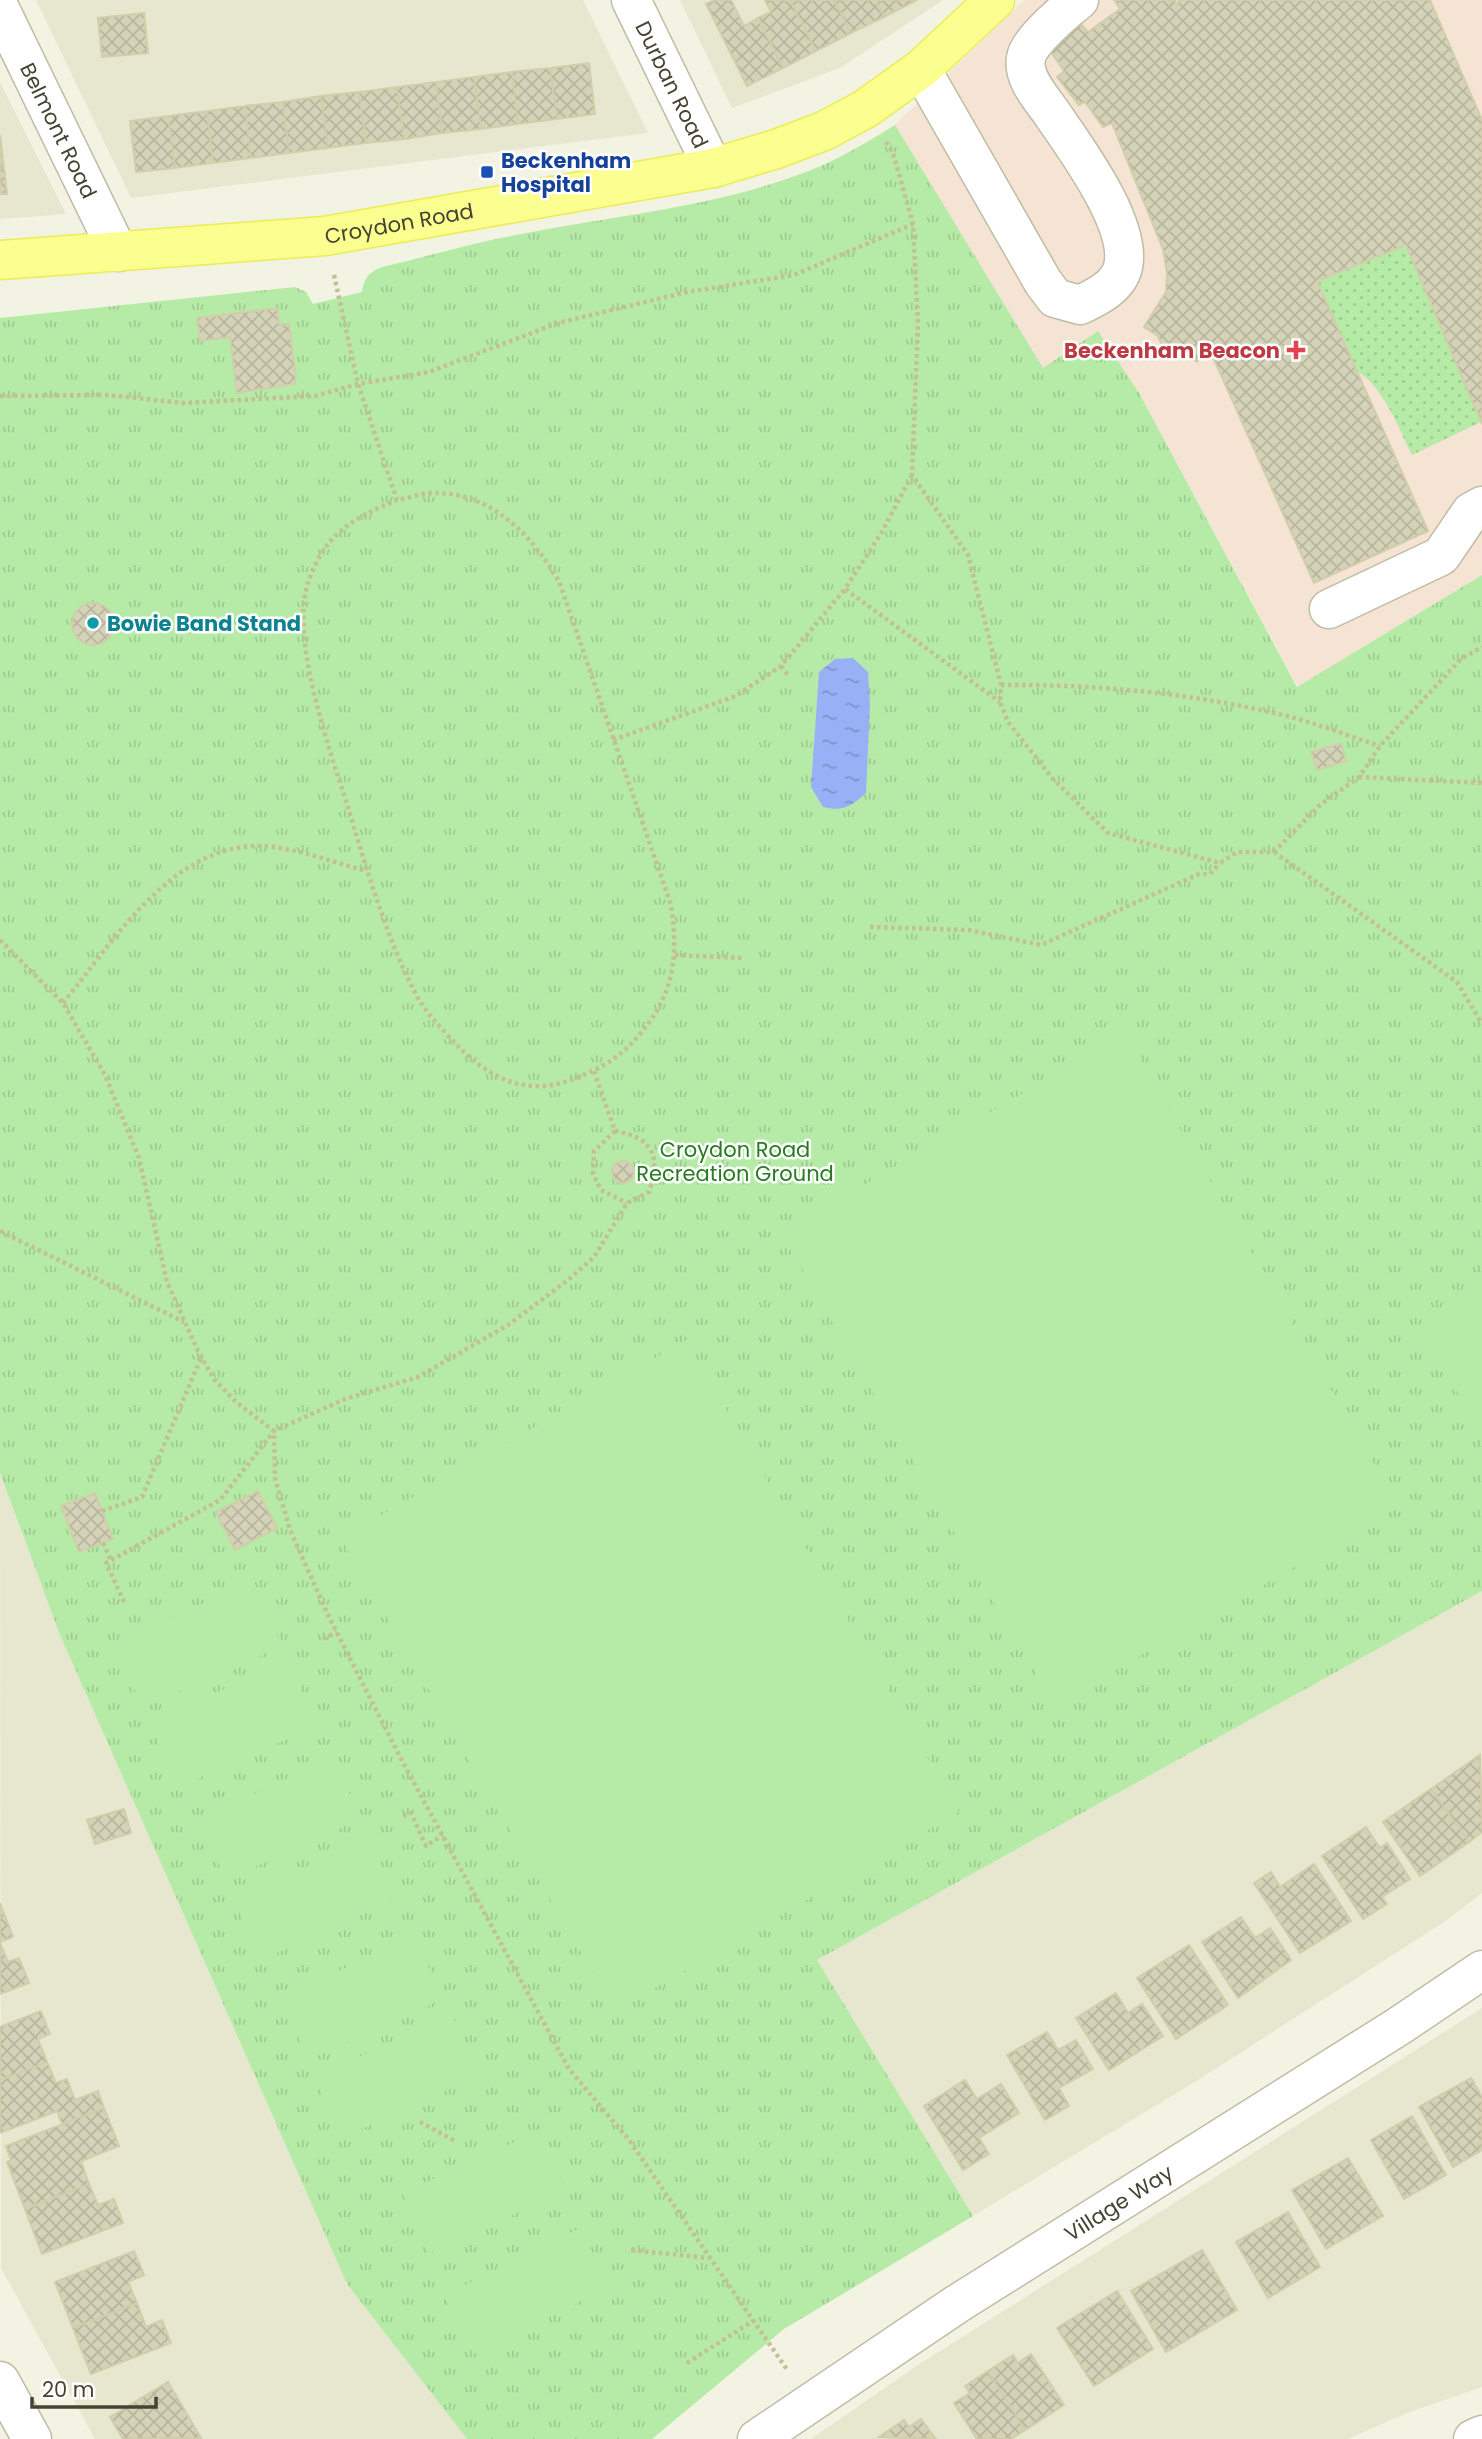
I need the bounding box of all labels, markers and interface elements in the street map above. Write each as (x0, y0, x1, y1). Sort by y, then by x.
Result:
street label: Durban Road (629, 16, 716, 153)
street label: Belmont Road (14, 58, 104, 203)
place label: Beckenham Hospital (501, 146, 631, 199)
marker: Beckenham Hospital (479, 164, 495, 180)
street label: Croydon Road (322, 196, 476, 250)
place label: Beckenham Beacon (1064, 336, 1280, 365)
marker: Beckenham Beacon (1286, 340, 1306, 360)
place label: Bowie Band Stand (107, 609, 301, 638)
marker: Bowie Band Stand (85, 615, 101, 631)
park label: Croydon Road Recreation Ground (636, 1135, 834, 1188)
street label: Village Way (1059, 2157, 1178, 2248)
scale bar (32, 2366, 156, 2410)
text: 20 m (42, 2375, 95, 2404)

